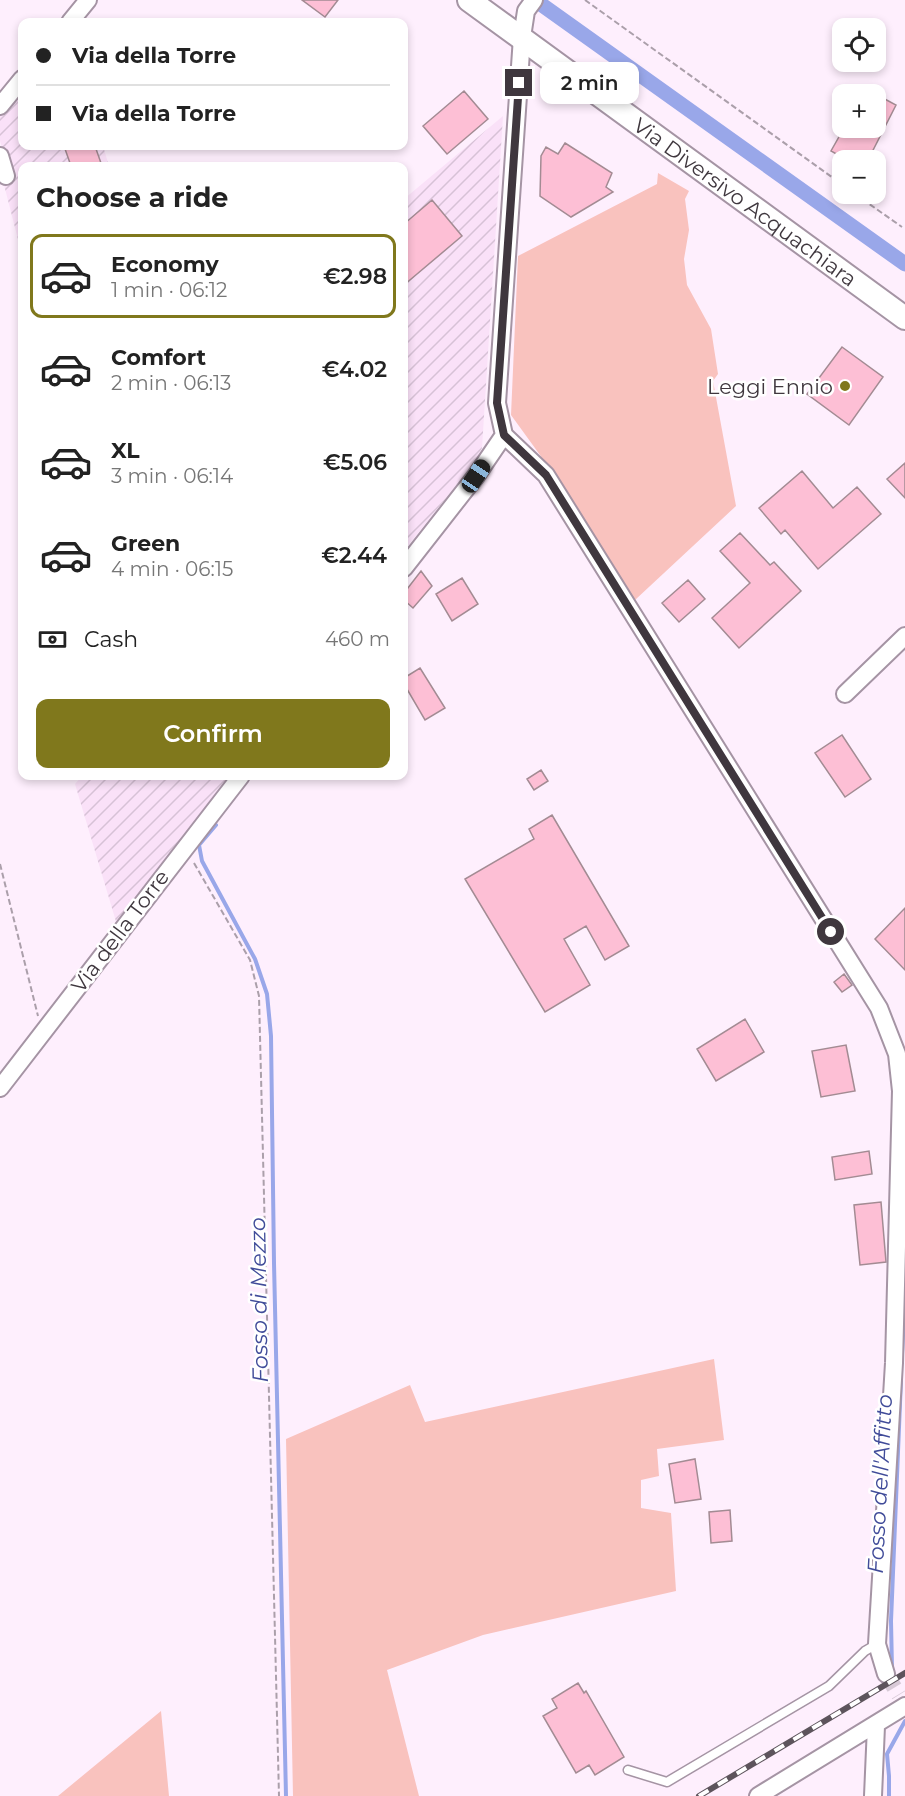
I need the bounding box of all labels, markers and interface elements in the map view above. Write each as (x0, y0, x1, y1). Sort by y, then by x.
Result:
map controls (832, 18, 886, 204)
button: locate (832, 18, 886, 72)
text: Via della Torre (72, 42, 236, 69)
callout: 2 min (540, 62, 639, 104)
route end (505, 69, 532, 96)
text: 2 min (561, 71, 618, 95)
button: + (832, 84, 886, 138)
text: Via della Torre (72, 100, 236, 127)
street label: Via Diversivo Acquachiara (629, 112, 862, 291)
button: − (832, 150, 886, 204)
text: Choose a ride (36, 181, 228, 214)
icon: car (39, 249, 93, 303)
text: Economy (111, 251, 219, 278)
text: €2.98 (323, 263, 387, 290)
text: 1 min · 06:12 (111, 278, 227, 302)
icon: car (39, 342, 93, 396)
text: Comfort (111, 344, 206, 371)
text: €4.02 (322, 356, 387, 383)
text: 2 min · 06:13 (111, 371, 231, 395)
place label: Leggi Ennio (707, 374, 833, 399)
marker: Leggi Ennio (838, 379, 852, 393)
icon: car (39, 435, 93, 489)
text: XL (111, 437, 140, 464)
text: €5.06 (323, 449, 387, 476)
car (458, 456, 494, 496)
text: 3 min · 06:14 (111, 464, 233, 488)
icon: car (39, 528, 93, 582)
text: Green (111, 530, 180, 557)
text: €2.44 (321, 542, 387, 569)
text: 4 min · 06:15 (111, 557, 233, 581)
icon: cash (36, 623, 69, 656)
text: Cash (84, 626, 138, 653)
text: 460 m (325, 627, 390, 651)
button: Confirm (36, 699, 390, 768)
street label: Via della Torre (66, 865, 174, 997)
route start (817, 918, 844, 945)
water label: Fosso di Mezzo (244, 1217, 274, 1383)
water label: Fosso dell'Affitto (862, 1394, 898, 1574)

